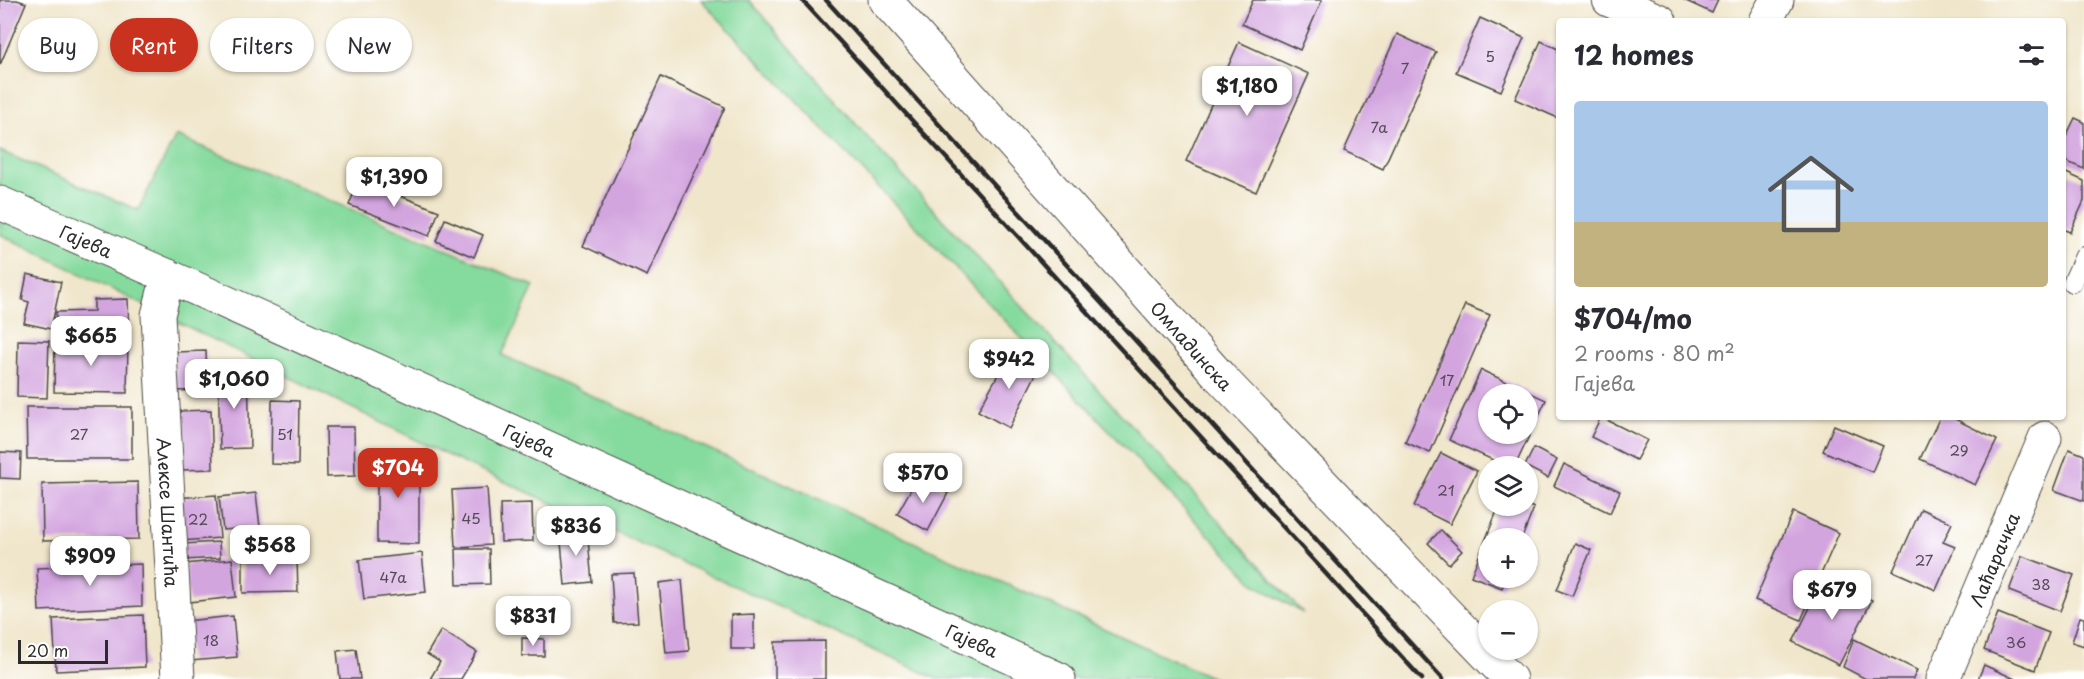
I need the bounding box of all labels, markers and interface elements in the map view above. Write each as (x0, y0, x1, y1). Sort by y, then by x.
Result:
chip: Buy (18, 18, 98, 72)
chip: Rent (110, 18, 198, 72)
chip: Filters (210, 18, 314, 72)
chip: New (326, 18, 412, 72)
text: 12 homes (1574, 35, 1694, 74)
icon: filters (2015, 38, 2048, 71)
house number: 5 (1485, 44, 1495, 67)
house number: 7 (1401, 56, 1410, 79)
pin: $1,180 (1198, 66, 1296, 117)
text: $1,180 (1216, 70, 1278, 100)
house number: 7a (1370, 115, 1388, 138)
icon: home (1757, 140, 1865, 248)
pin: $1,390 (345, 157, 443, 208)
text: $1,390 (360, 161, 428, 191)
street label: Гајева (56, 217, 117, 264)
street label: Омладинска (1145, 294, 1240, 397)
text: $704/mo (1574, 299, 1692, 338)
pin: $665 (55, 316, 127, 367)
text: $665 (65, 320, 117, 350)
text: 2 rooms · 80 m² (1574, 338, 1735, 368)
pin: $942 (973, 339, 1045, 390)
text: $942 (983, 343, 1035, 373)
pin: $1,060 (185, 359, 283, 410)
text: $1,060 (199, 363, 269, 393)
house number: 17 (1440, 368, 1454, 391)
text: Гајева (1574, 368, 1635, 398)
map controls (1478, 384, 1538, 660)
button: locate (1478, 384, 1538, 444)
street label: Гајева (499, 416, 561, 463)
house number: 27 (70, 422, 89, 445)
house number: 51 (277, 422, 293, 445)
street label: Алексе Шантића (151, 437, 186, 589)
house number: 29 (1949, 438, 1969, 461)
pin: $704 (362, 448, 434, 499)
text: $704 (372, 452, 424, 482)
pin: $570 (887, 453, 959, 504)
button: layers (1478, 456, 1538, 516)
text: $570 (897, 457, 949, 487)
house number: 21 (1437, 478, 1455, 501)
house number: 45 (461, 506, 481, 529)
pin: $836 (540, 506, 612, 557)
house number: 22 (188, 507, 208, 530)
street label: Лаћарачка (1962, 507, 2026, 611)
text: $836 (551, 510, 601, 540)
pin: $568 (234, 525, 306, 576)
button: + (1478, 528, 1538, 588)
text: $568 (244, 529, 296, 559)
pin: $909 (54, 536, 126, 587)
text: $909 (64, 540, 116, 570)
house number: 27 (1915, 548, 1934, 571)
house number: 47a (380, 565, 407, 588)
pin: $679 (1796, 570, 1868, 621)
house number: 38 (2031, 572, 2051, 595)
text: $679 (1807, 574, 1857, 604)
pin: $831 (497, 596, 569, 647)
text: $831 (510, 600, 556, 630)
button: − (1478, 600, 1538, 660)
street label: Гајева (942, 616, 1004, 664)
house number: 18 (203, 628, 219, 651)
house number: 36 (2006, 630, 2026, 653)
scale bar (18, 637, 108, 664)
text: 20 m (27, 638, 68, 662)

